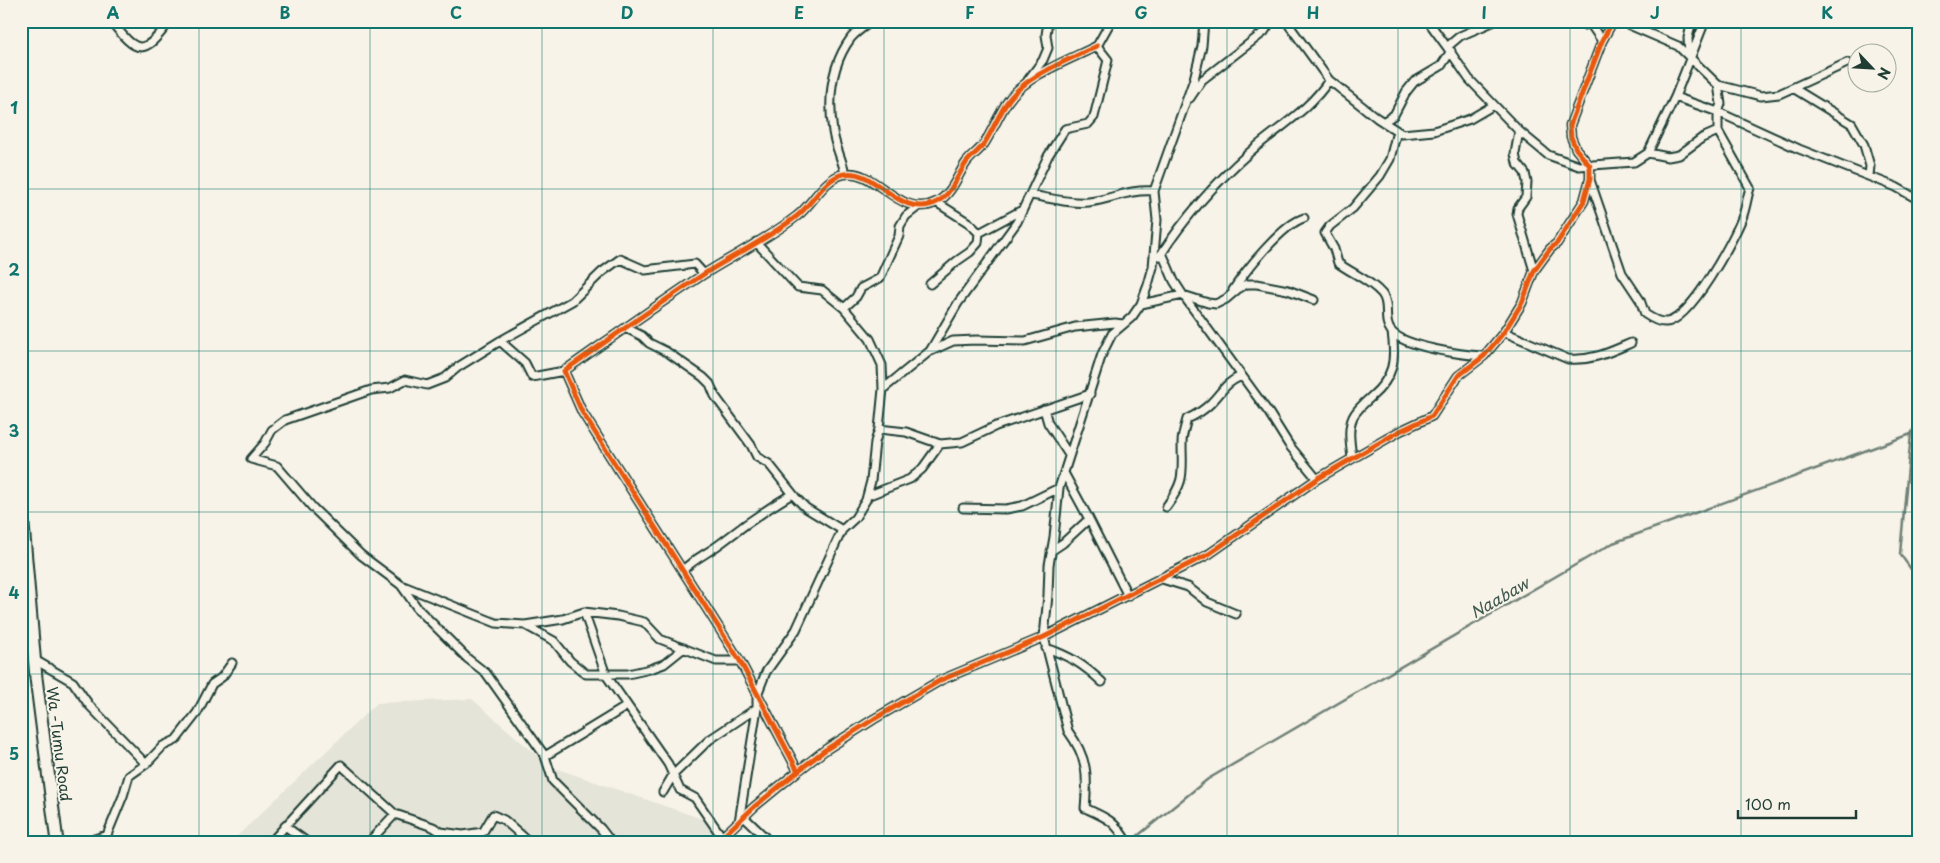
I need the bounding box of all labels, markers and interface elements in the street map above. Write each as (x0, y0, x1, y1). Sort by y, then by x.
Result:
text: A (107, 0, 120, 24)
text: B (280, 0, 291, 24)
text: C (450, 0, 462, 24)
text: D (621, 0, 633, 24)
text: E (794, 0, 804, 24)
text: F (965, 0, 975, 24)
text: G (1134, 0, 1148, 24)
text: H (1307, 0, 1319, 24)
text: I (1481, 0, 1487, 24)
text: J (1650, 0, 1660, 24)
text: K (1821, 0, 1833, 24)
north arrow (1848, 42, 1898, 92)
text: N (1872, 64, 1896, 83)
text: 1 (10, 95, 18, 119)
text: 2 (8, 257, 20, 281)
text: 3 (9, 418, 19, 442)
water label: Naabaw (1465, 569, 1535, 623)
text: 4 (9, 580, 20, 604)
street label: Wa -Tumu Road (42, 685, 78, 803)
text: 5 (9, 741, 19, 765)
scale bar (1738, 788, 1855, 820)
text: 100 m (1745, 792, 1791, 815)

